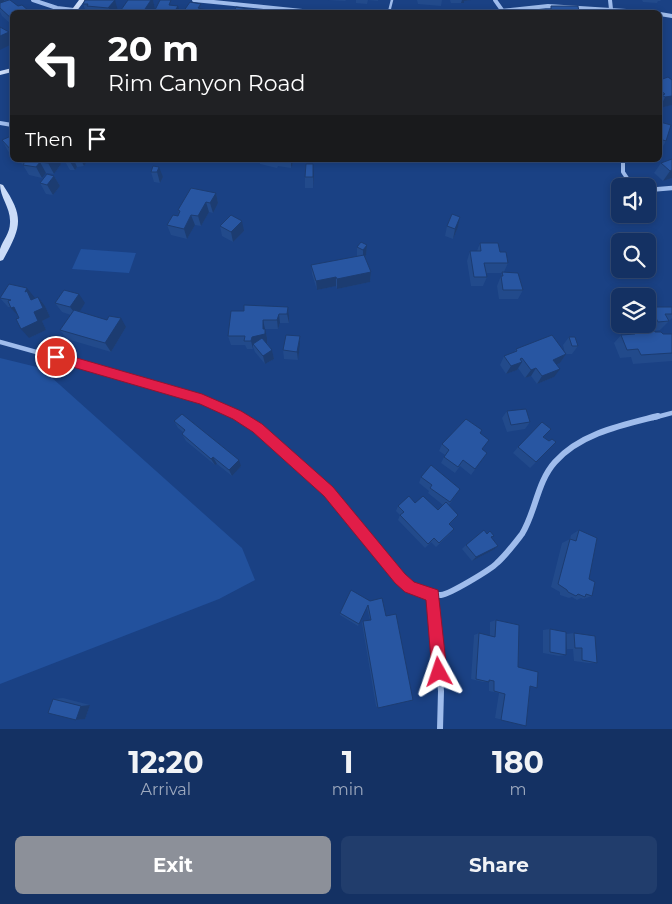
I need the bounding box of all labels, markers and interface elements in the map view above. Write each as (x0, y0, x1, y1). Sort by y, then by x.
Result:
text: 20 m (108, 27, 199, 70)
icon: left (25, 30, 90, 95)
text: Rim Canyon Road (108, 70, 305, 97)
icon: arrive (83, 125, 111, 153)
text: Then (25, 128, 73, 151)
map controls (611, 178, 656, 333)
button: sound (611, 178, 656, 223)
button: search (611, 233, 656, 278)
button: layers (611, 288, 656, 333)
pin (35, 336, 77, 378)
icon: arrive (42, 343, 70, 371)
position arrow (412, 645, 464, 697)
text: 12:20 (128, 744, 204, 781)
text: 1 (342, 744, 354, 781)
text: 180 (492, 744, 544, 781)
text: Arrival (141, 780, 191, 799)
text: min (332, 780, 364, 799)
text: m (509, 780, 526, 799)
button: Exit (15, 836, 331, 894)
button: Share (341, 836, 657, 894)

